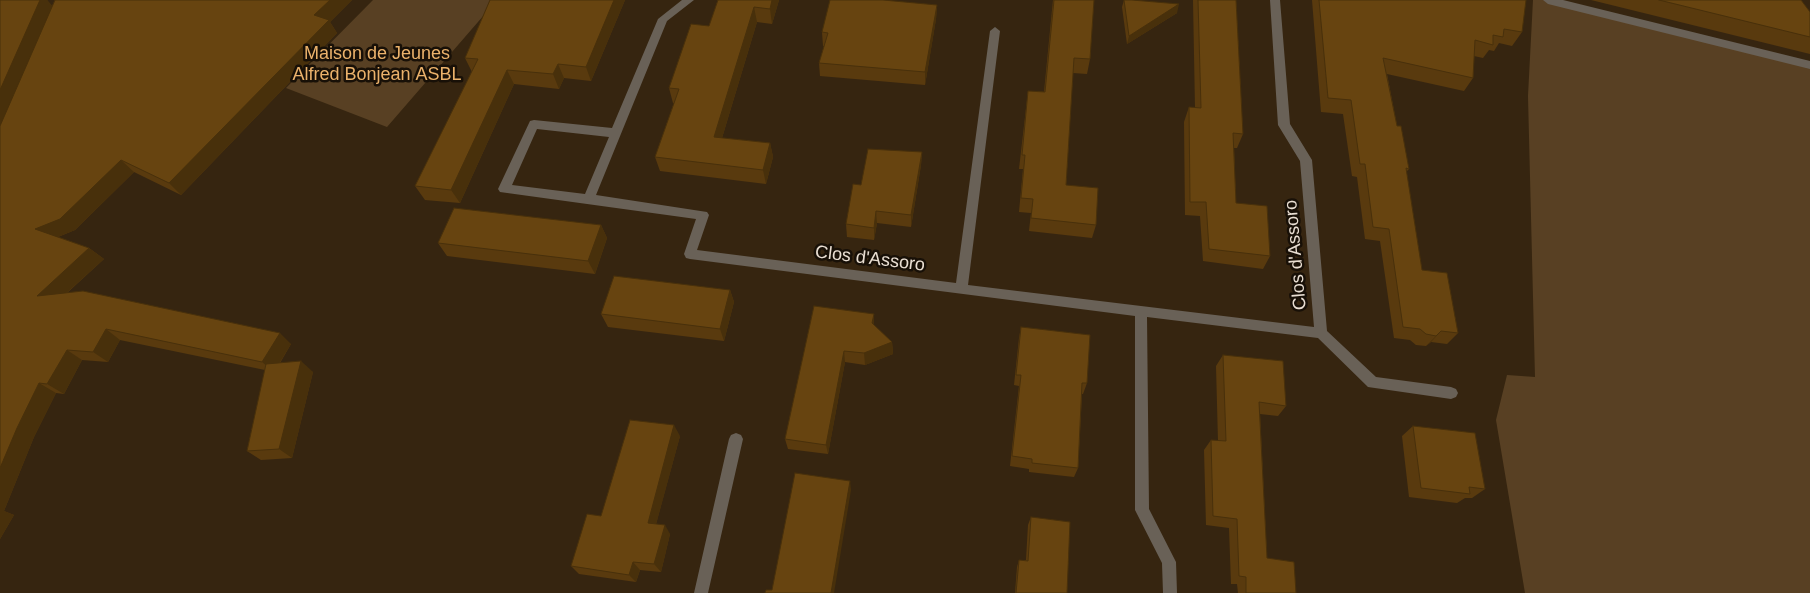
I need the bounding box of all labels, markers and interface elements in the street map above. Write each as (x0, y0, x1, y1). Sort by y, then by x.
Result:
park label: Maison de Jeunes Alfred Bonjean ASBL (292, 43, 462, 86)
street label: Clos d'Assoro (1280, 199, 1312, 311)
street label: Clos d'Assoro (814, 242, 926, 276)

